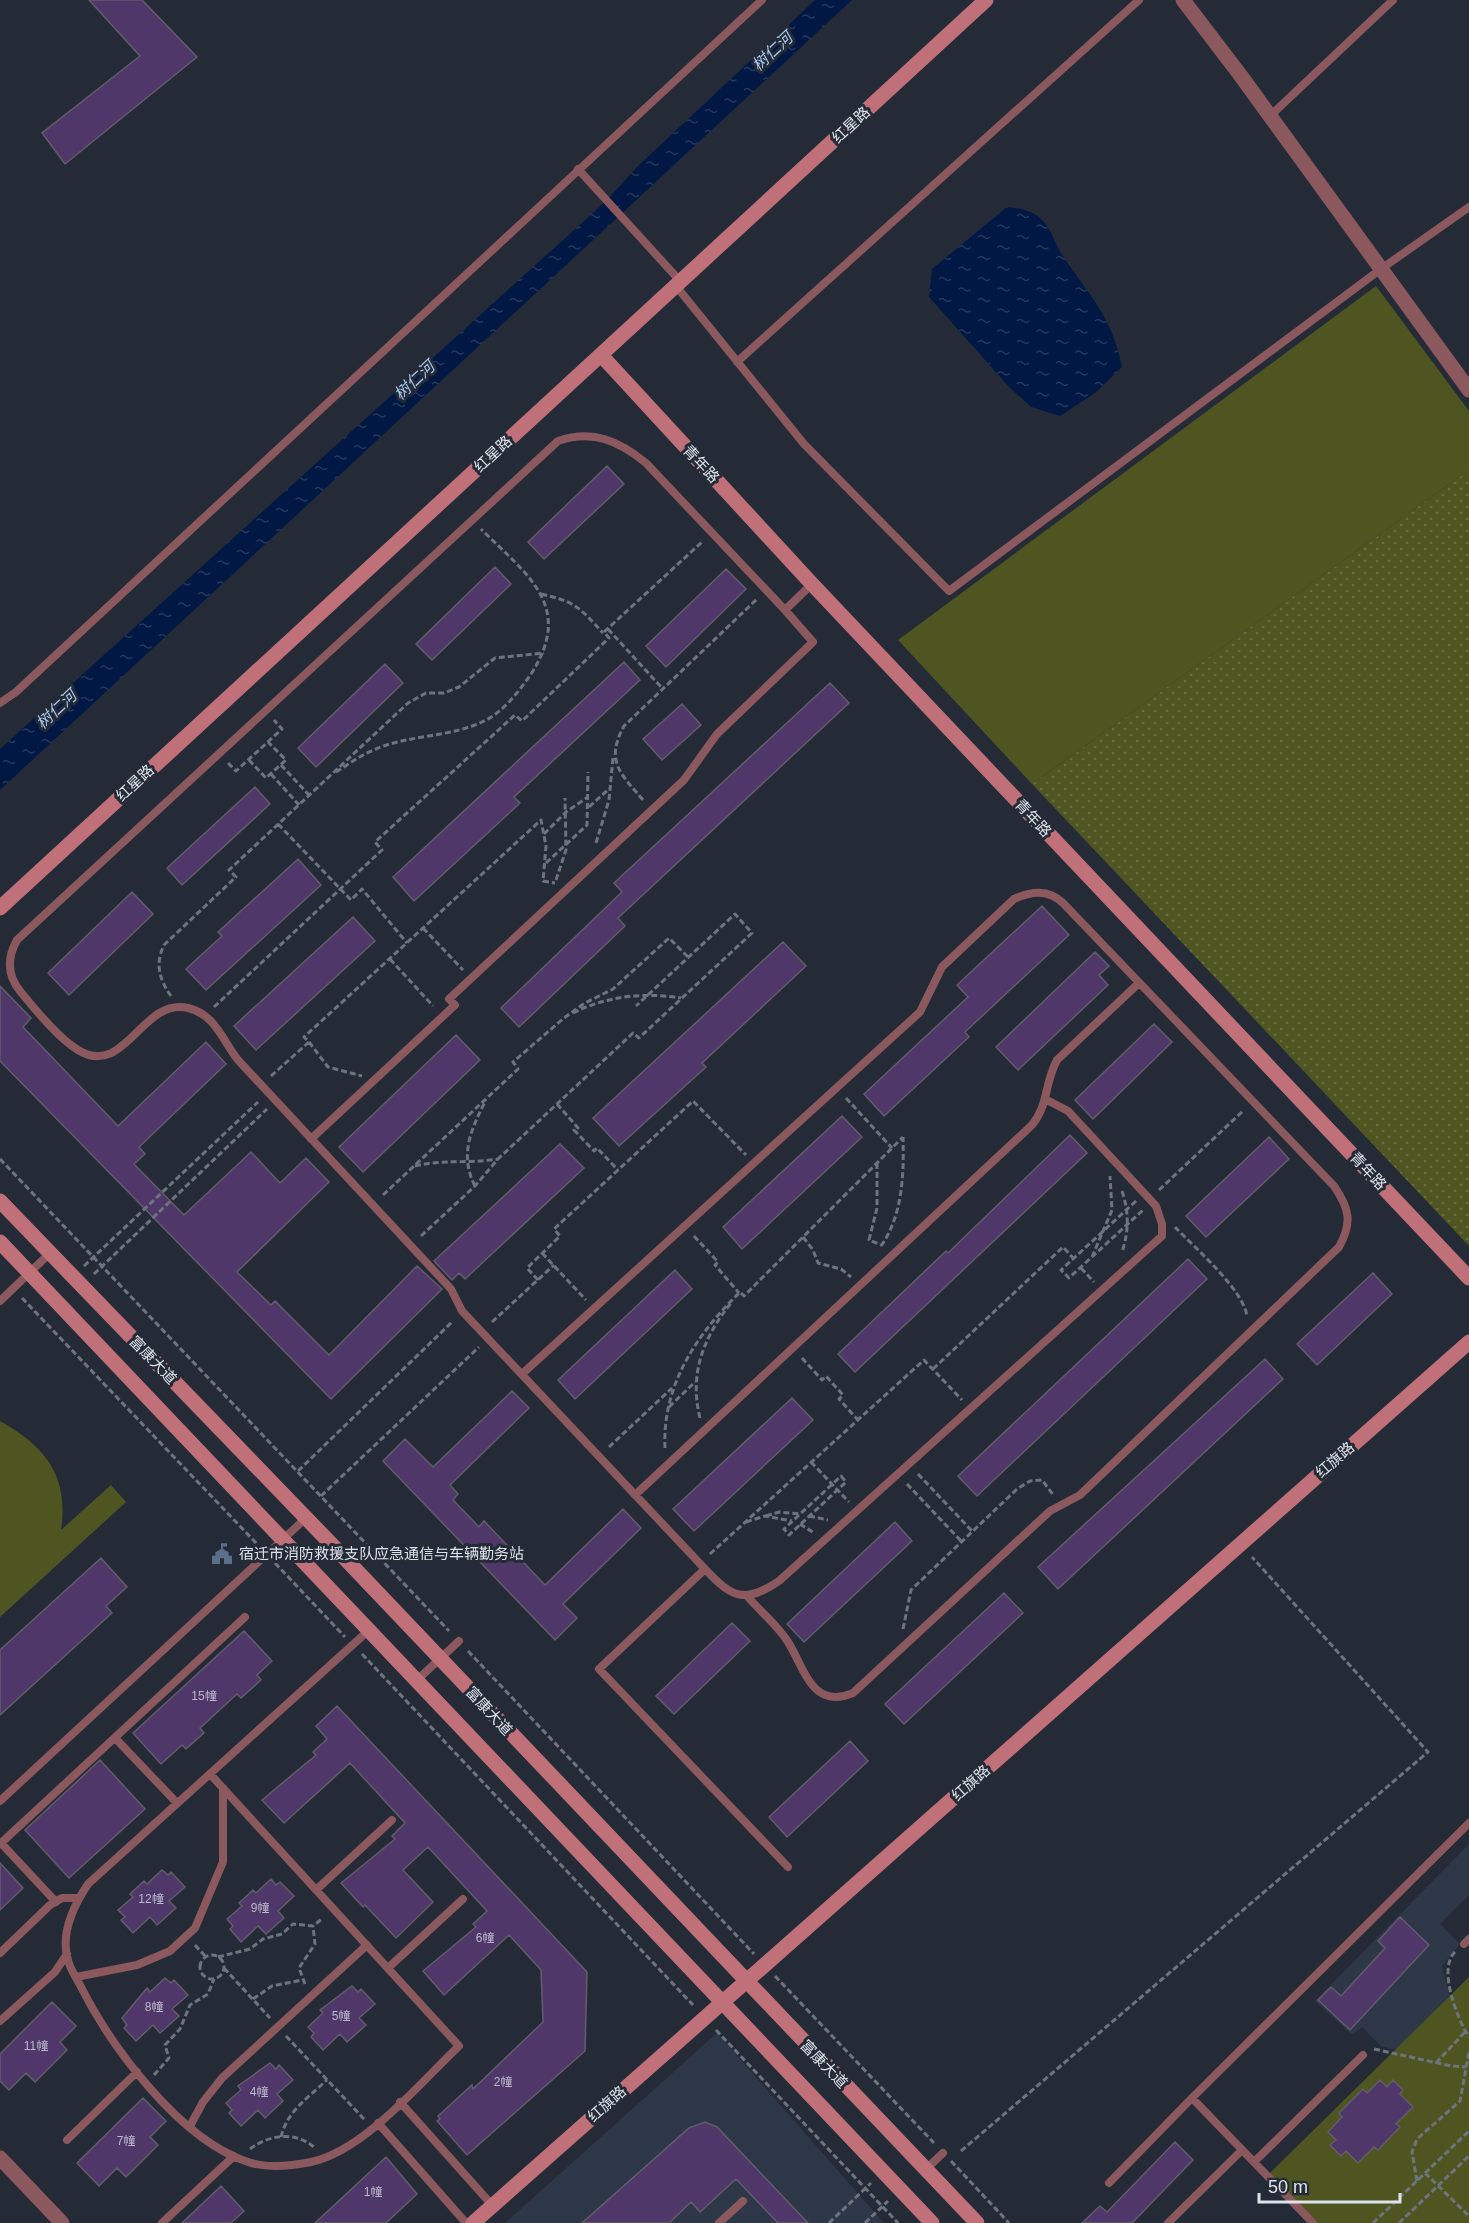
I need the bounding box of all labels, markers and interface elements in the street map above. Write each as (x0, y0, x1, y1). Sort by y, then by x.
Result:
water label: 树仁河 (749, 27, 798, 74)
street label: 红星路 (828, 103, 873, 146)
water label: 树仁河 (391, 356, 440, 403)
street label: 红星路 (470, 432, 515, 475)
street label: 青年路 (680, 441, 723, 486)
water label: 树仁河 (33, 685, 82, 732)
street label: 红星路 (112, 761, 157, 804)
street label: 青年路 (1012, 795, 1055, 840)
street label: 青年路 (1347, 1148, 1390, 1193)
street label: 富康大道 (126, 1332, 180, 1387)
street label: 红旗路 (1312, 1438, 1357, 1481)
public building icon: 宿迁市消防救援支队应急通信与车辆勤务站 (210, 1542, 234, 1566)
place label: 宿迁市消防救援支队应急通信与车辆勤务站 (239, 1545, 524, 1562)
street label: 富康大道 (463, 1683, 516, 1738)
house number: 15幢 (191, 1689, 217, 1703)
street label: 红旗路 (948, 1761, 993, 1804)
house number: 12幢 (138, 1892, 164, 1906)
house number: 9幢 (251, 1901, 269, 1915)
house number: 6幢 (476, 1931, 494, 1945)
house number: 8幢 (145, 2000, 163, 2014)
house number: 5幢 (332, 2009, 350, 2023)
street label: 富康大道 (797, 2036, 851, 2091)
house number: 11幢 (24, 2039, 48, 2053)
house number: 2幢 (494, 2075, 512, 2089)
street label: 红旗路 (584, 2082, 629, 2125)
house number: 4幢 (250, 2085, 268, 2099)
house number: 7幢 (117, 2134, 135, 2148)
scale bar (1259, 2166, 1400, 2204)
text: 50 m (1268, 2177, 1308, 2197)
house number: 1幢 (364, 2185, 382, 2199)

